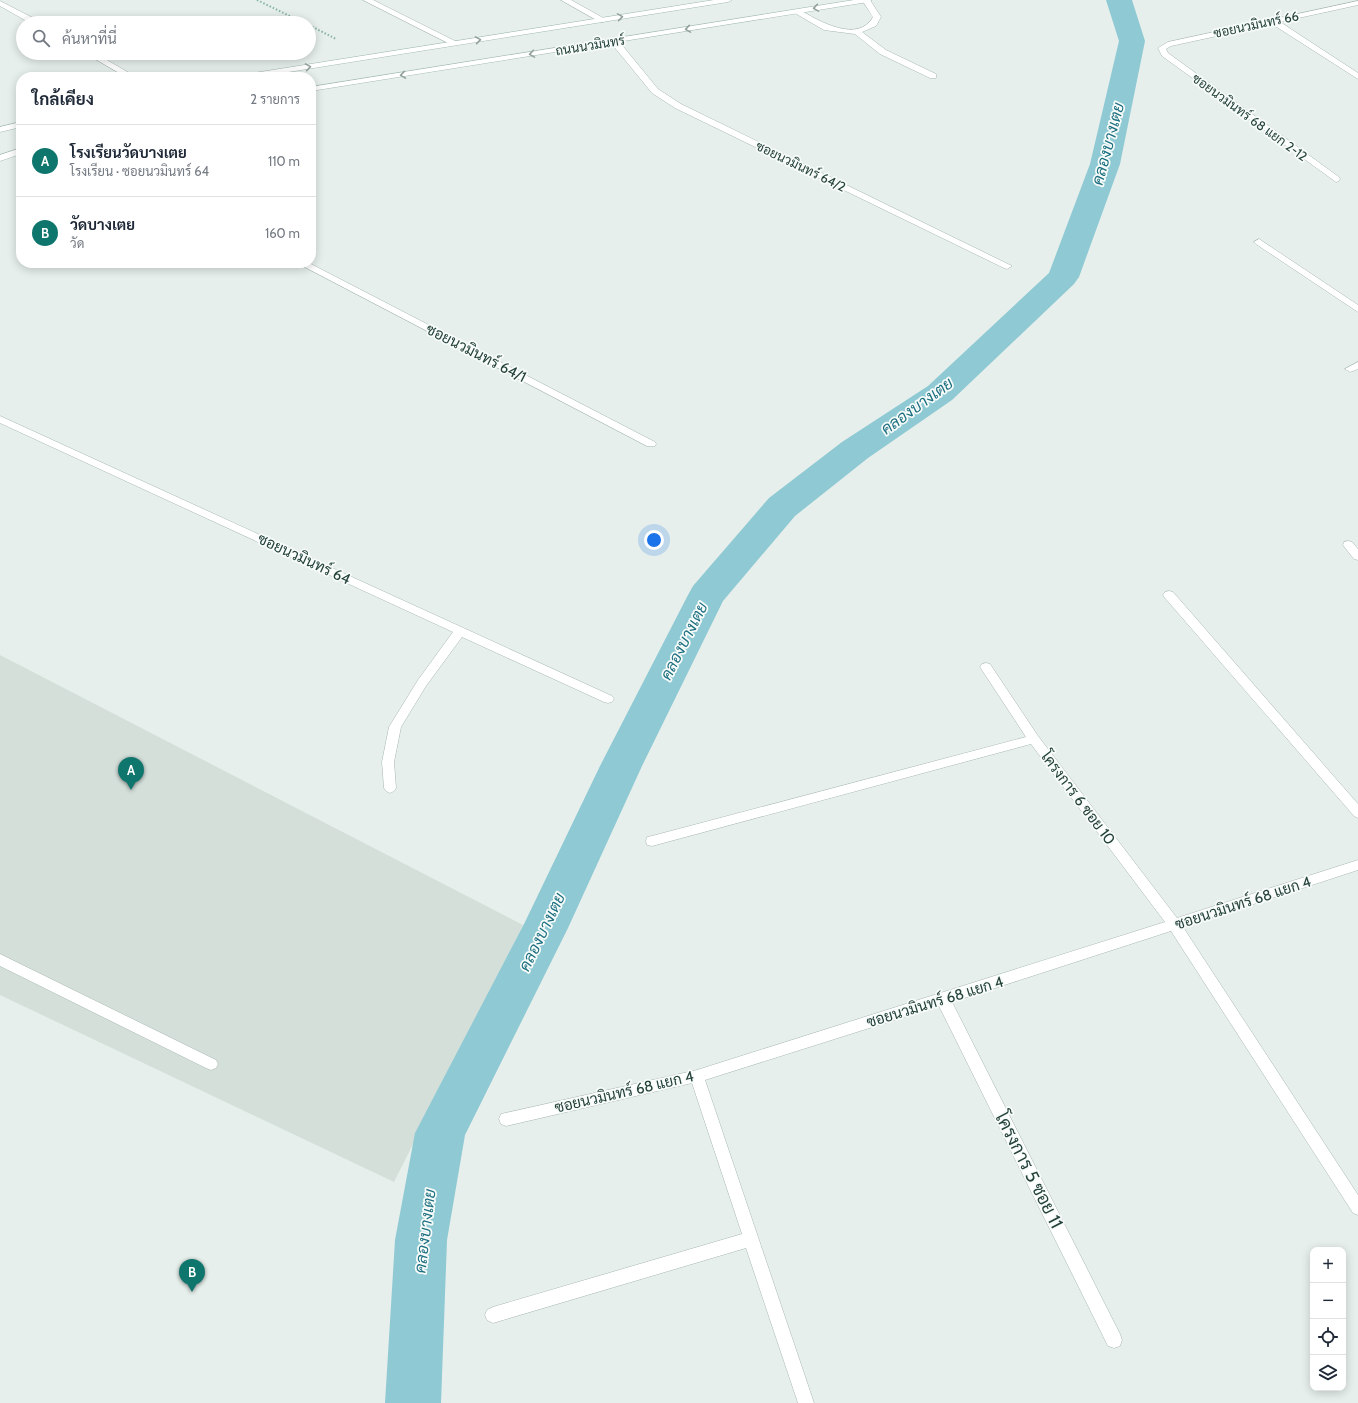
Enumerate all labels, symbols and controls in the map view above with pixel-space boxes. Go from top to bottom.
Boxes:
one-way arrow [813,4,819,12]
street label: ซอยนวมินทร์ 66 [1212,6,1300,41]
one-way arrow [617,13,623,22]
search box [16,16,316,60]
one-way arrow [685,24,691,33]
icon: search [30,27,52,49]
text: ค้นหาที่นี่ [62,30,117,48]
street label: ถนนนวมินทร์ [554,31,626,58]
one-way arrow [475,36,481,45]
one-way arrow [529,49,535,58]
one-way arrow [305,63,311,71]
street label: ซอยนวมินทร์ 68 แยก 2-12 [1189,69,1312,164]
one-way arrow [400,70,406,78]
text: ใกล้เคียง [32,89,94,109]
text: 2 รายการ [250,91,300,107]
water label: คลองบางเตย [1088,101,1128,187]
street label: ซอยนวมินทร์ 64/2 [753,136,849,195]
text: โรงเรียนวัดบางเตย [70,144,187,162]
text: A [41,153,49,169]
text: 110 m [268,153,300,169]
text: โรงเรียน · ซอยนวมินทร์ 64 [70,163,209,179]
text: วัดบางเตย [70,216,135,234]
text: B [41,225,49,241]
text: 160 m [265,225,300,241]
text: วัด [70,235,84,251]
street label: ซอยนวมินทร์ 64/1 [423,319,530,386]
water label: คลองบางเตย [877,373,957,439]
street label: ซอยนวมินทร์ 64 [255,529,354,588]
your location [644,530,664,550]
water label: คลองบางเตย [656,599,712,683]
street label: โครงการ 6 ซอย 10 [1036,746,1120,848]
pin: A [118,757,144,790]
street label: ซอยนวมินทร์ 68 แยก 4 [1172,871,1314,934]
water label: คลองบางเตย [515,890,569,974]
street label: ซอยนวมินทร์ 68 แยก 4 [864,972,1006,1031]
street label: ซอยนวมินทร์ 68 แยก 4 [553,1066,696,1117]
street label: โครงการ 5 ซอย 11 [990,1106,1070,1232]
water label: คลองบางเตย [410,1188,440,1274]
map controls [1310,1247,1346,1391]
button: + [1310,1247,1346,1283]
pin: B [179,1259,205,1292]
button: − [1310,1283,1346,1319]
button: locate [1310,1319,1346,1355]
button: layers [1310,1355,1346,1391]

